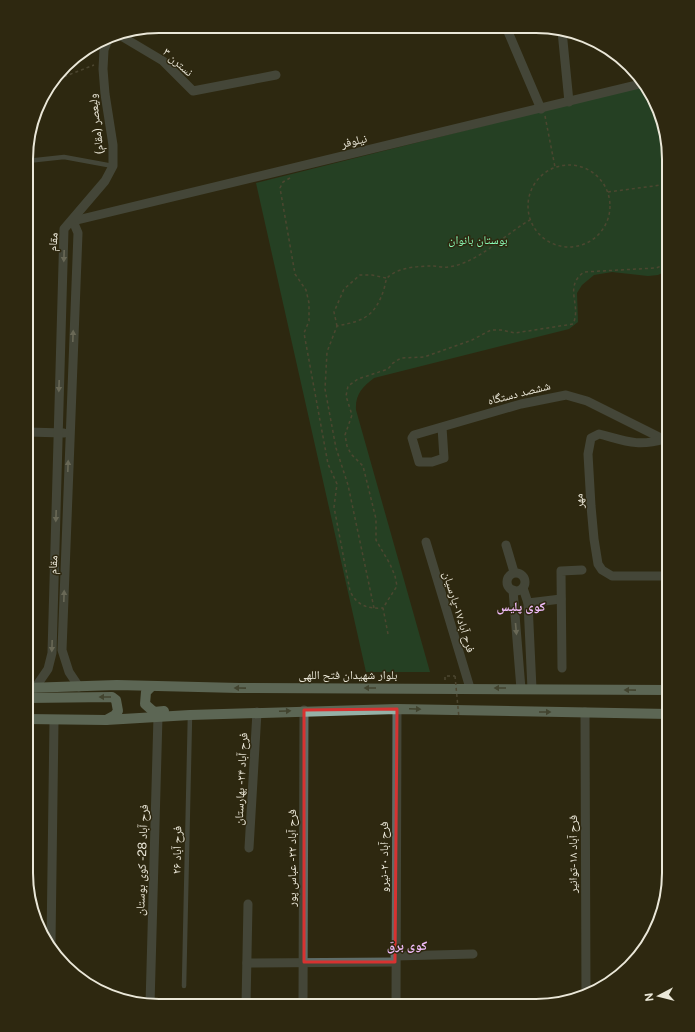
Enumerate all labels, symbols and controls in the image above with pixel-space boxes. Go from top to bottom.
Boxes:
street label: نسترن ۳ [160,45,196,79]
street label: ولیعصر (مقام) [85,93,108,155]
street label: نیلوفر [339,131,368,151]
street label: مقام [45,232,62,252]
park label: بوستان بانوان [448,233,508,247]
one-way arrow [60,250,67,262]
one-way arrow [70,330,77,342]
street label: ششصد دستگاه [486,378,552,408]
one-way arrow [56,380,63,392]
one-way arrow [65,460,72,472]
street label: مهر [571,493,587,510]
one-way arrow [52,510,59,522]
street label: مقام [46,555,61,575]
street label: فرح آباد۱۷-پارسیان [440,570,478,654]
one-way arrow [61,589,67,602]
district label: کوی پلیس [496,599,546,615]
one-way arrow [513,623,519,635]
one-way arrow [49,640,55,653]
street label: بلوار شهیدان فتح اللهی [299,668,397,682]
one-way arrow [233,685,246,691]
one-way arrow [363,685,376,691]
one-way arrow [494,685,506,692]
one-way arrow [623,687,636,693]
one-way arrow [98,694,111,700]
one-way arrow [409,706,421,713]
one-way arrow [279,708,292,714]
one-way arrow [539,709,552,715]
street label: فرح آباد ۲۴ - بهارستان [232,732,251,826]
street label: فرح آباد 28 - کوی بوستان [133,804,151,916]
street label: فرح آباد ۲۲ - عباس پور [285,809,299,908]
street label: فرح آباد ۱۸-توانیر [566,815,580,894]
street label: فرح آباد ۲۰-نیرو [377,822,391,892]
street label: فرح آباد ۲۶ [170,826,185,874]
district label: کوی برق [387,938,427,954]
north arrow [639,976,679,1016]
text: N [643,992,656,1002]

